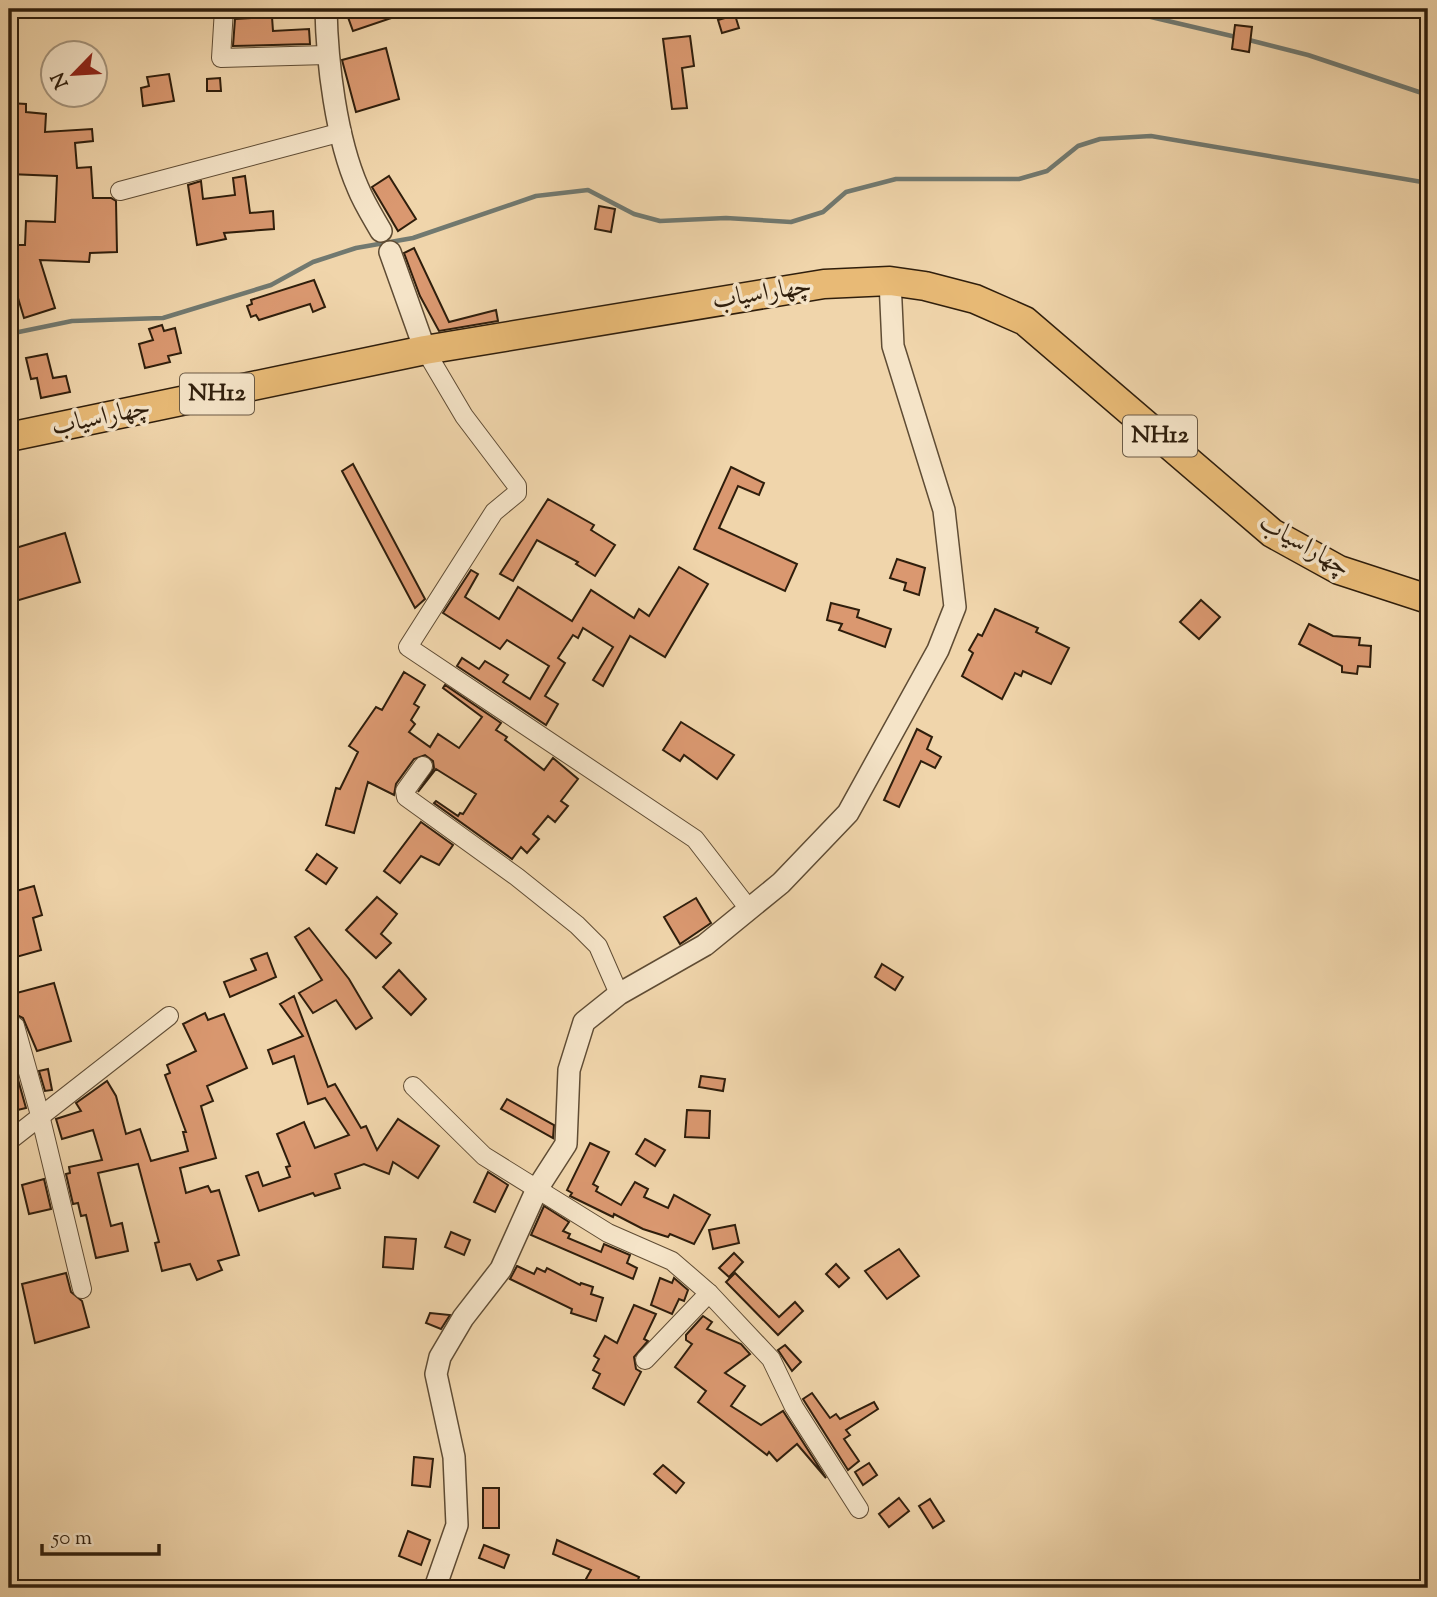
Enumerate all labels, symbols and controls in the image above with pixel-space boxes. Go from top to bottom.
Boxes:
north arrow [38,38,108,108]
text: N [45,68,76,93]
street label: چهاراسیاب [710,268,814,320]
road number: NH12 [180,374,254,414]
street label: چهاراسیاب [48,389,154,447]
road number: NH12 [1123,416,1197,456]
street label: چهاراسیاب [1251,505,1357,587]
scale bar [42,1513,159,1557]
text: 50 m [51,1524,92,1554]

